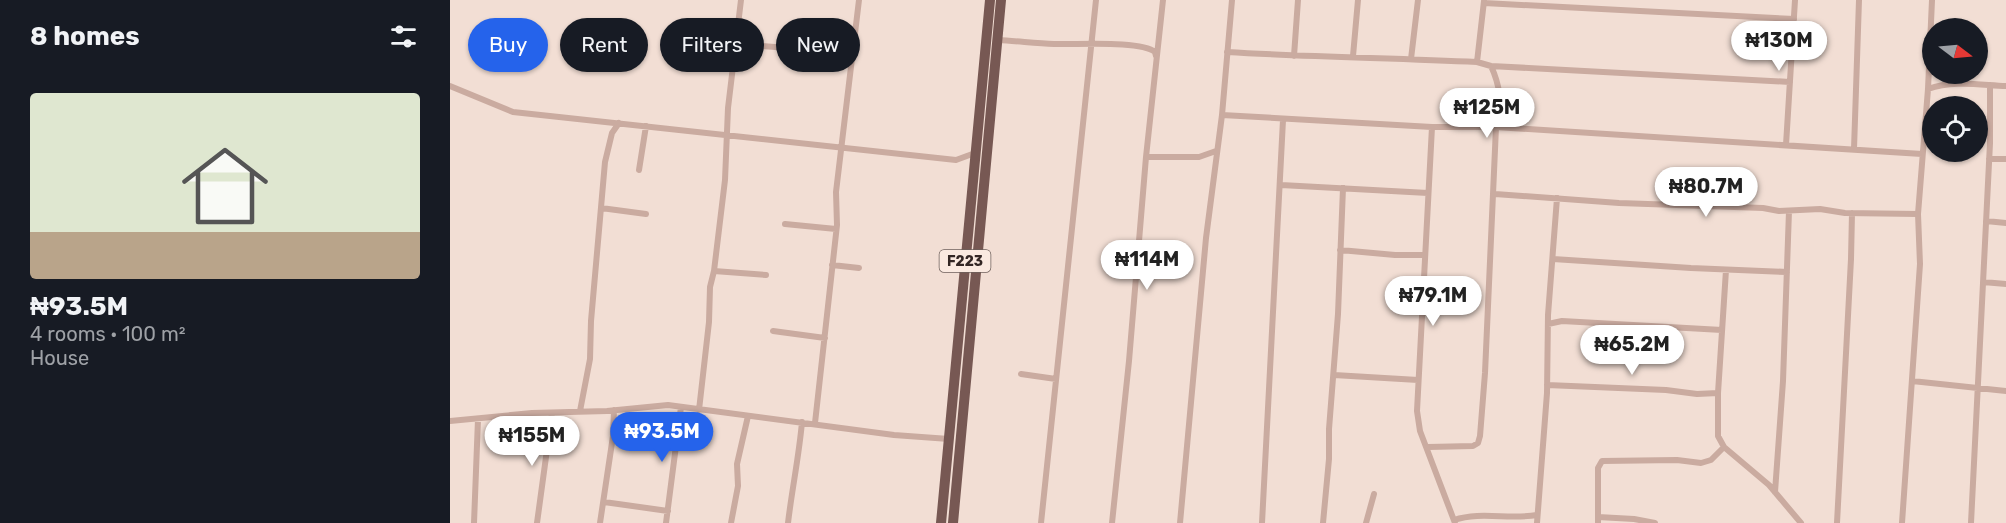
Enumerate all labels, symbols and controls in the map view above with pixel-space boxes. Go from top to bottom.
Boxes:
chip: Buy [468,18,548,72]
chip: Rent [560,18,648,72]
chip: Filters [660,18,764,72]
chip: New [776,18,860,72]
north arrow [1922,18,1988,84]
map controls [1922,18,1988,162]
icon: filters [387,20,420,53]
text: 8 homes [30,21,140,52]
pin: ₦130M [1737,21,1821,72]
text: ₦130M [1745,28,1813,52]
pin: ₦125M [1445,88,1529,139]
text: ₦125M [1454,95,1520,119]
button: locate [1922,96,1988,162]
icon: home [171,132,279,240]
pin: ₦80.7M [1657,167,1755,218]
text: ₦80.7M [1669,174,1743,198]
pin: ₦114M [1105,240,1189,291]
text: ₦114M [1115,247,1179,271]
road number: F223 [940,250,990,272]
pin: ₦79.1M [1384,276,1482,327]
text: ₦79.1M [1399,283,1467,307]
text: ₦93.5M [30,291,128,322]
text: 4 rooms · 100 m² [30,322,186,346]
pin: ₦65.2M [1583,325,1681,376]
text: ₦65.2M [1594,332,1670,356]
text: House [30,346,89,370]
pin: ₦93.5M [613,412,711,463]
pin: ₦155M [490,416,574,467]
text: ₦93.5M [624,419,700,443]
text: ₦155M [499,423,565,447]

